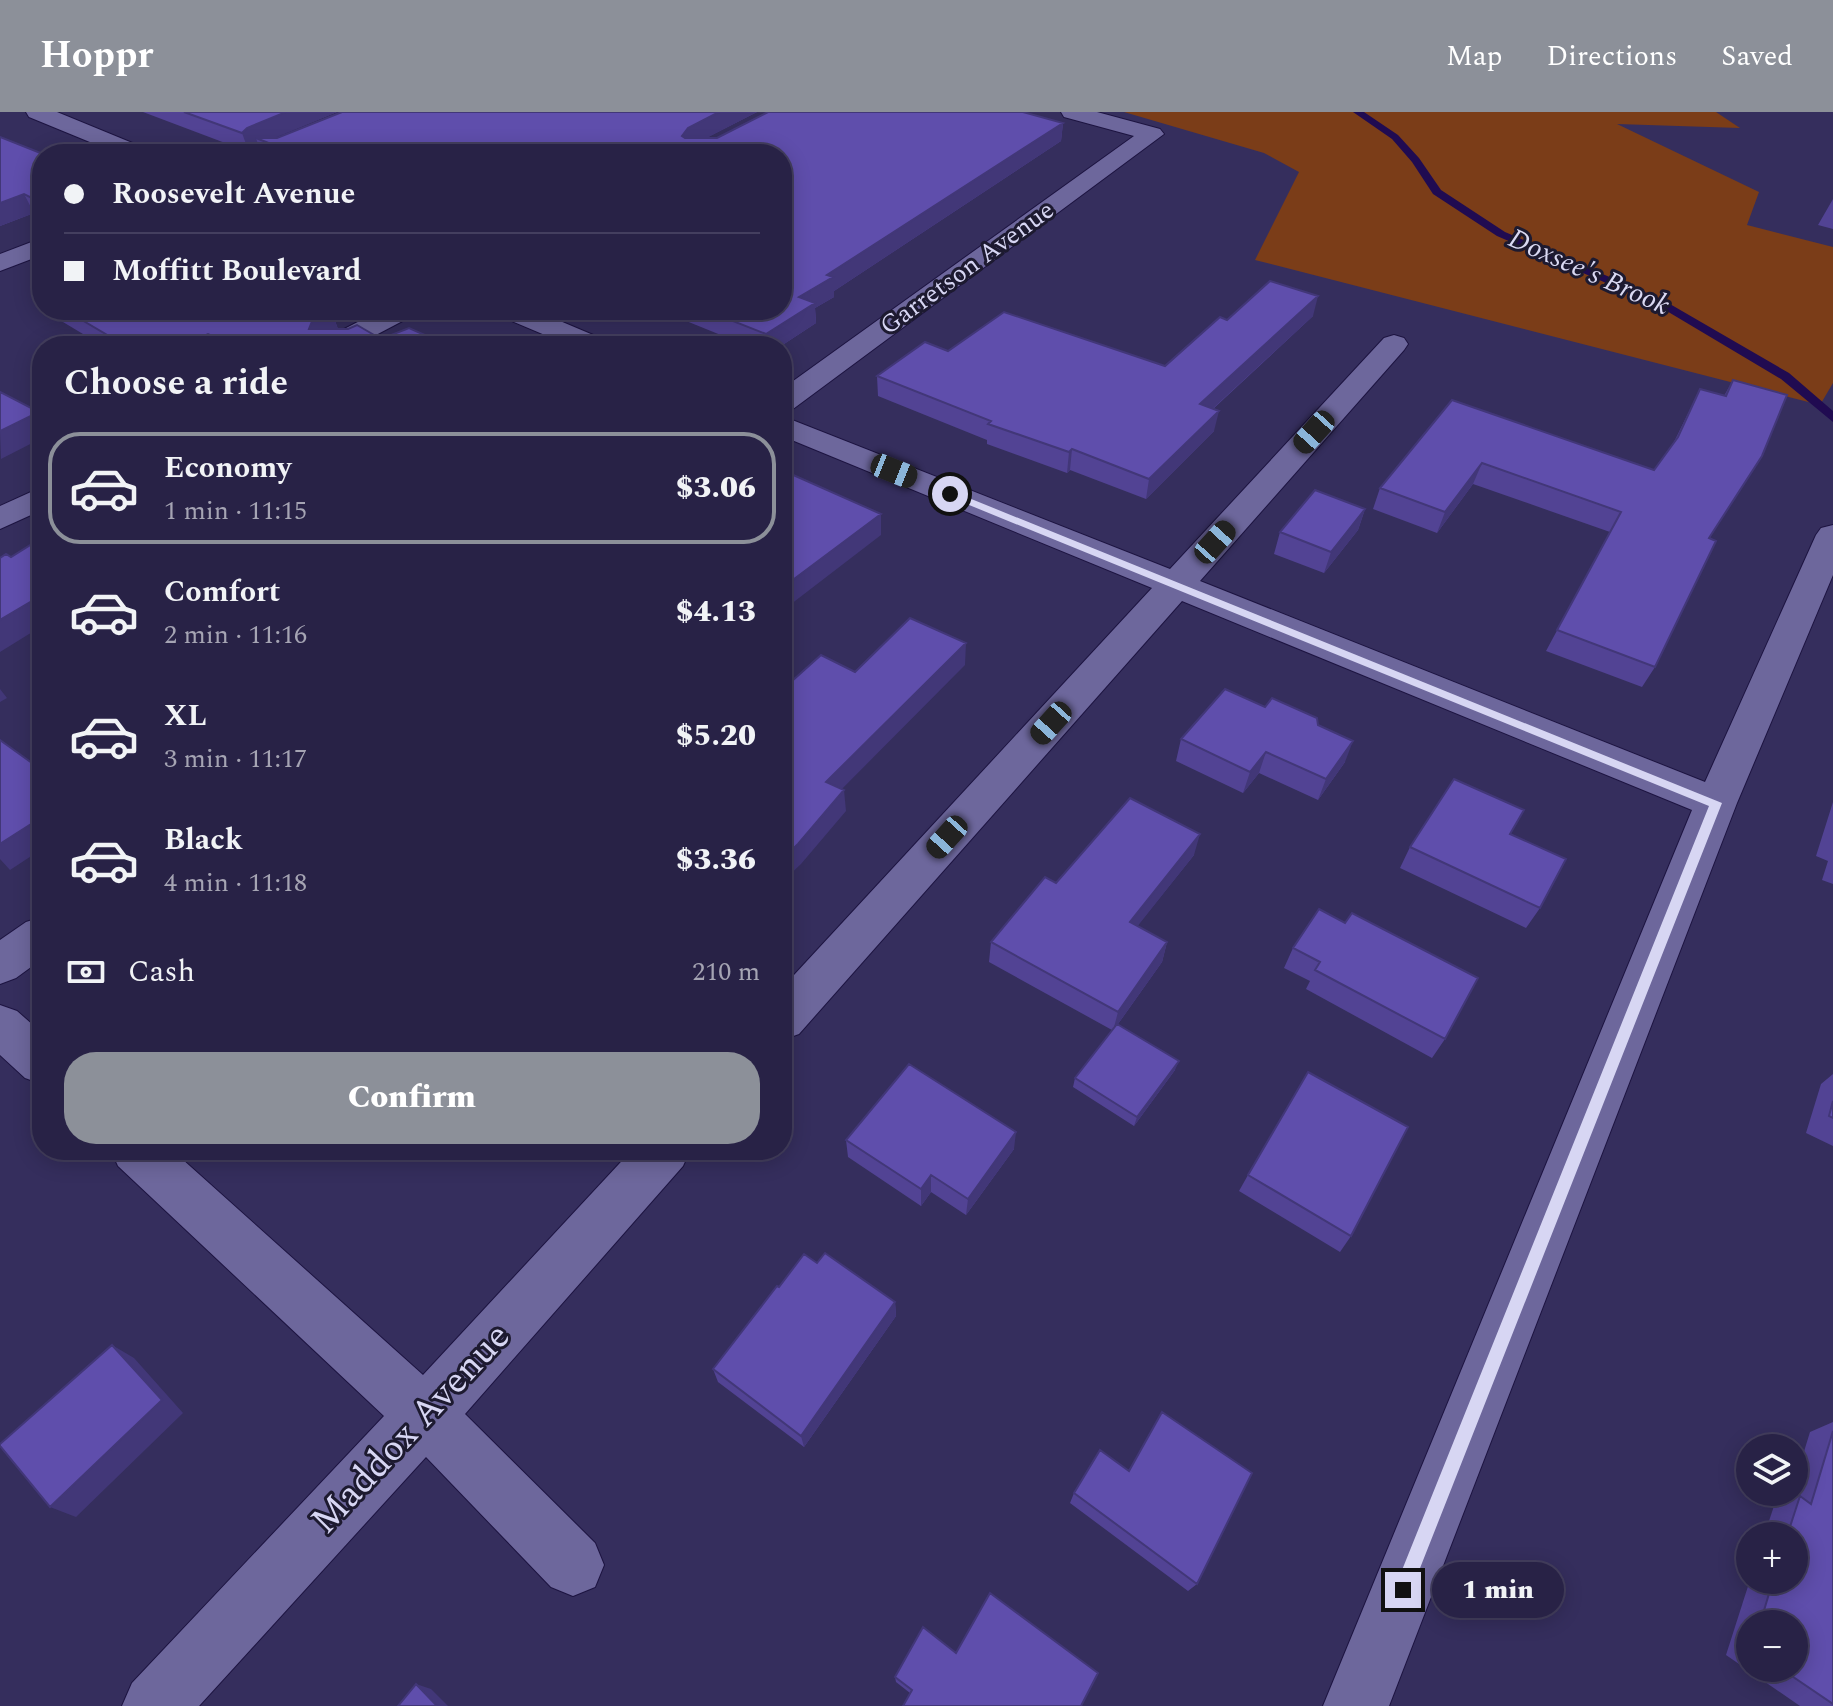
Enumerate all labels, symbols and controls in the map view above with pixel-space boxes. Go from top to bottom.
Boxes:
text: Hoppr [40,27,153,85]
text: Map [1446,35,1503,78]
text: Directions [1547,35,1677,78]
text: Saved [1721,35,1793,78]
text: Roosevelt Avenue [112,171,355,217]
street label: Garretson Avenue [871,191,1063,345]
water label: Doxsee's Brook [1501,217,1677,327]
text: Moffitt Boulevard [112,248,362,294]
text: Choose a ride [64,356,288,411]
car [1289,406,1339,458]
text: Economy [164,445,291,491]
car [867,451,921,491]
icon: car [68,452,140,524]
text: $3.06 [676,465,756,511]
route start [932,476,968,512]
text: 1 min · 11:15 [164,491,307,531]
car [1190,516,1240,568]
text: Comfort [164,569,280,615]
icon: car [68,576,140,648]
text: $4.13 [676,589,756,635]
text: 2 min · 11:16 [164,615,307,655]
text: XL [164,693,207,739]
car [1026,697,1076,749]
icon: car [68,700,140,772]
text: $5.20 [676,713,756,759]
text: 3 min · 11:17 [164,739,307,779]
car [922,811,972,863]
text: Black [164,817,243,863]
icon: car [68,824,140,896]
text: $3.36 [676,837,756,883]
text: 4 min · 11:18 [164,863,307,903]
text: Cash [128,949,195,995]
icon: cash [64,950,108,994]
text: 210 m [692,952,760,992]
button: Confirm [64,1052,760,1144]
street label: Maddox Avenue [297,1310,525,1548]
map controls [1736,1434,1808,1682]
button: layers [1736,1434,1808,1506]
button: + [1736,1522,1808,1594]
callout: 1 min [1431,1562,1563,1618]
text: 1 min [1462,1570,1534,1610]
route end [1385,1572,1421,1608]
button: − [1736,1610,1808,1682]

